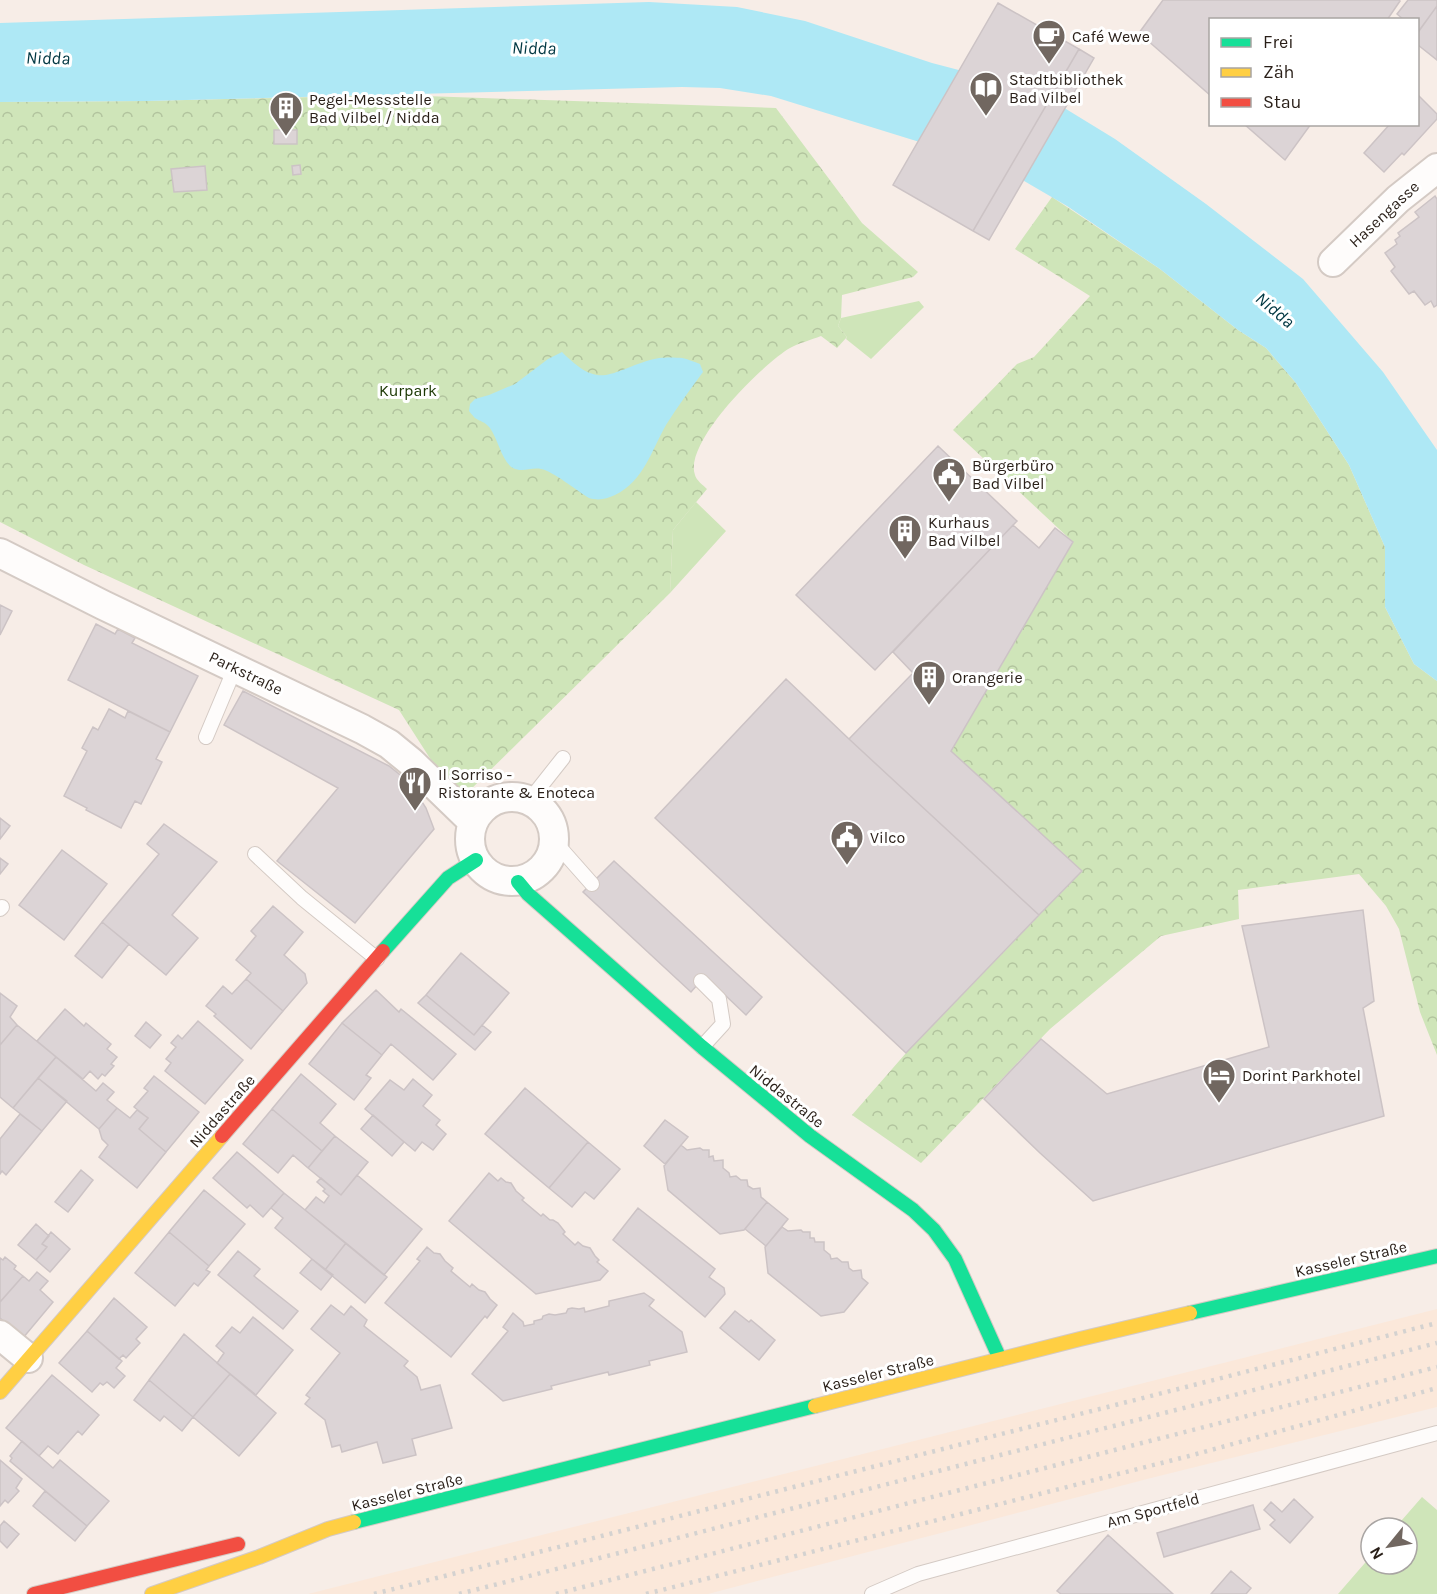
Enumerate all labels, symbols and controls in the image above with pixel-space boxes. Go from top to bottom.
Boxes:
cafe icon: Café Wewe [1031,18,1067,65]
legend [1209,18,1419,126]
place label: Café Wewe [1072,27,1150,46]
text: Frei [1263,31,1294,53]
water label: Nidda [512,37,556,59]
water label: Nidda [26,47,70,69]
text: Zäh [1263,61,1294,83]
library icon: Stadtbibliothek Bad Vilbel [968,70,1004,117]
place label: Stadtbibliothek Bad Vilbel [1009,70,1124,107]
building icon: Pegel-Messstelle Bad Vilbel / Nidda [268,90,304,137]
place label: Pegel-Messstelle Bad Vilbel / Nidda [309,90,439,127]
text: Stau [1263,91,1301,113]
street label: Hasengasse [1345,177,1423,251]
water label: Nidda [1251,287,1299,333]
park label: Kurpark [379,381,437,400]
public building icon: Bürgerbüro Bad Vilbel [931,456,967,503]
place label: Bürgerbüro Bad Vilbel [972,456,1054,493]
building icon: Kurhaus Bad Vilbel [887,513,923,560]
place label: Kurhaus Bad Vilbel [928,513,1000,550]
street label: Parkstraße [206,647,286,699]
building icon: Orangerie [911,659,947,706]
place label: Orangerie [952,668,1023,687]
restaurant icon: Il Sorriso - Ristorante & Enoteca [397,765,433,812]
place label: Il Sorriso - Ristorante & Enoteca [438,765,595,802]
public building icon: Vilco [829,819,865,866]
place label: Vilco [870,828,905,847]
hotel icon: Dorint Parkhotel [1201,1057,1237,1104]
street label: Niddastraße [746,1060,828,1132]
place label: Dorint Parkhotel [1242,1066,1361,1085]
street label: Niddastraße [185,1071,259,1151]
street label: Kasseler Straße [1293,1237,1409,1281]
street label: Kasseler Straße [820,1350,936,1396]
street label: Kasseler Straße [349,1469,465,1515]
street label: Am Sportfeld [1105,1489,1201,1531]
north arrow [1359,1516,1419,1576]
text: N [1365,1544,1388,1563]

